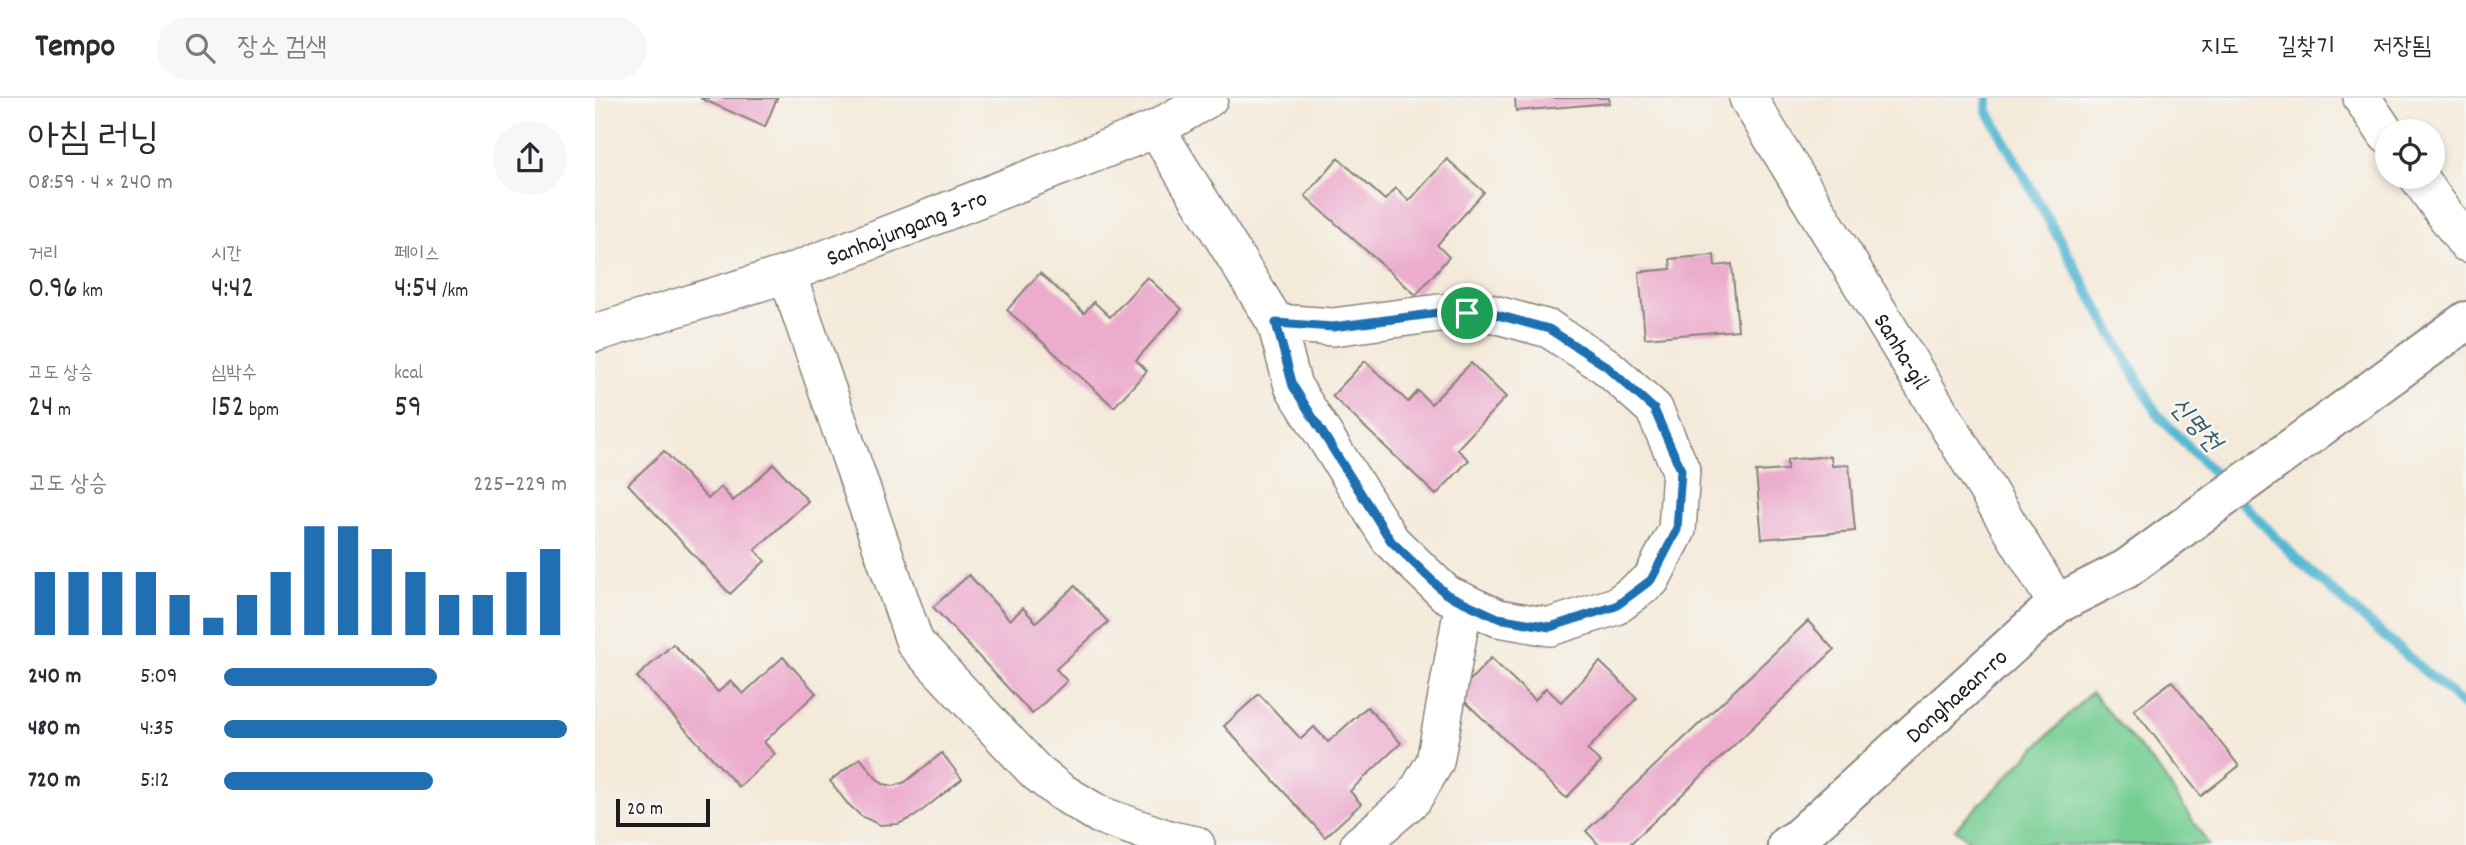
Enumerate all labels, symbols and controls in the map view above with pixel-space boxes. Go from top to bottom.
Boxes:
search box [157,17,647,80]
text: Tempo [35,25,115,72]
icon: search [181,29,219,67]
text: 장소 검색 [237,30,327,67]
text: 지도 [2201,31,2239,65]
text: 길찾기 [2277,31,2335,65]
text: 저장됨 [2373,31,2431,65]
text: 아침 러닝 [28,113,159,168]
map controls [2375,119,2445,189]
button: locate [2375,119,2445,189]
button: share [493,121,567,195]
text: 08:59 · 4 × 240 m [28,167,173,200]
street label: Sanhajungang 3-ro [822,183,993,277]
text: 거리 [28,242,59,269]
text: 시간 [211,242,242,269]
text: 페이스 [394,242,440,269]
text: 0.96 [28,269,78,312]
text: 4:42 [211,269,254,312]
text: 4:54 [394,269,438,312]
text: km [78,279,103,306]
text: /km [438,279,468,306]
pin [1437,283,1497,343]
icon: arrive [1448,294,1486,332]
street label: Sanha-gil [1863,307,1936,397]
text: 고도 상승 [28,361,94,388]
text: 심박수 [211,361,257,388]
text: kcal [394,361,423,388]
text: 24 [28,388,54,431]
text: 152 [211,388,245,431]
text: 59 [394,388,422,431]
water label: 신명천 [2160,390,2231,463]
text: m [54,398,71,425]
text: bpm [245,398,279,425]
text: 고도 상승 [28,469,107,502]
text: 225–229 m [473,469,567,502]
street label: Donghaean-ro [1899,642,2017,753]
text: 240 m [28,661,81,694]
text: 5:09 [140,661,178,694]
text: 480 m [28,713,80,746]
text: 4:35 [140,713,174,746]
text: 720 m [28,765,80,798]
text: 5:12 [140,765,170,798]
scale bar [616,796,711,828]
text: 20 m [627,797,663,824]

